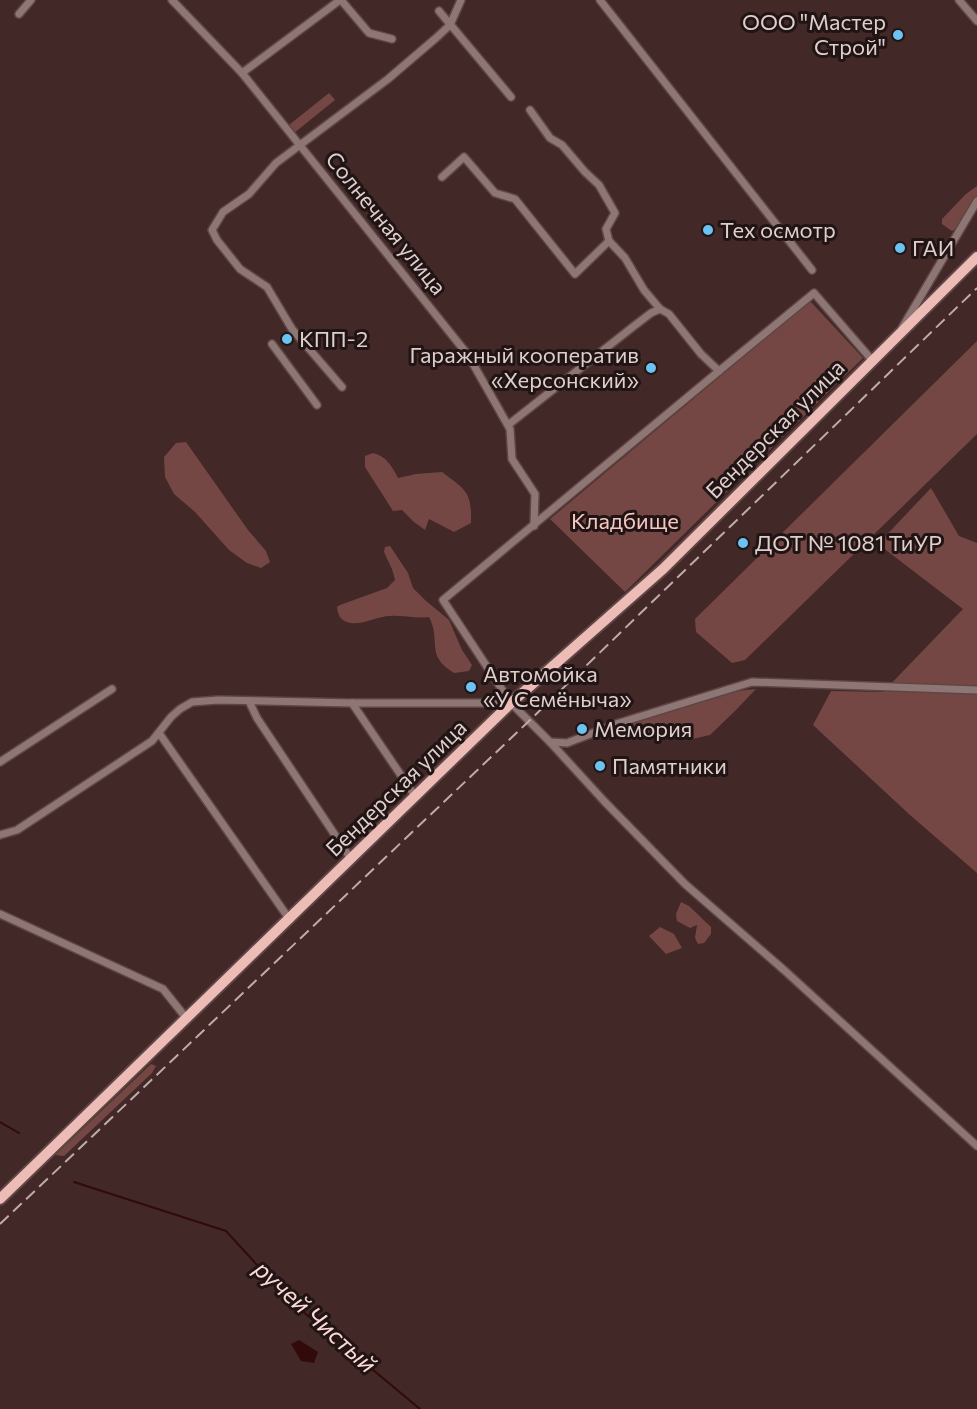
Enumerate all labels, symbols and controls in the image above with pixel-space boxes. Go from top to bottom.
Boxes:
place label: ООО "Мастер Строй" [742,8,886,60]
marker: ООО "Мастер Строй" [891,28,905,42]
street label: Солнечная улица [320,146,452,300]
place label: Тех осмотр [720,216,836,243]
marker: Тех осмотр [701,223,715,237]
place label: ГАИ [912,234,954,261]
marker: ГАИ [893,241,907,255]
place label: КПП-2 [299,325,368,352]
marker: КПП-2 [280,332,294,346]
place label: Гаражный кооператив «Херсонский» [409,341,639,393]
street label: Бендерская улица [700,354,850,504]
marker: Гаражный кооператив «Херсонский» [644,361,658,375]
park label: Кладбище [571,507,679,534]
place label: ДОТ № 1081 ТиУР [755,529,942,556]
marker: ДОТ № 1081 ТиУР [736,536,750,550]
place label: Автомойка «У Семёныча» [483,660,632,712]
marker: Автомойка «У Семёныча» [464,680,478,694]
street label: Бендерская улица [320,714,472,862]
place label: Мемория [594,715,692,742]
marker: Мемория [575,722,589,736]
place label: Памятники [612,752,727,779]
marker: Памятники [593,759,607,773]
water label: ручей Чистый [248,1253,383,1378]

